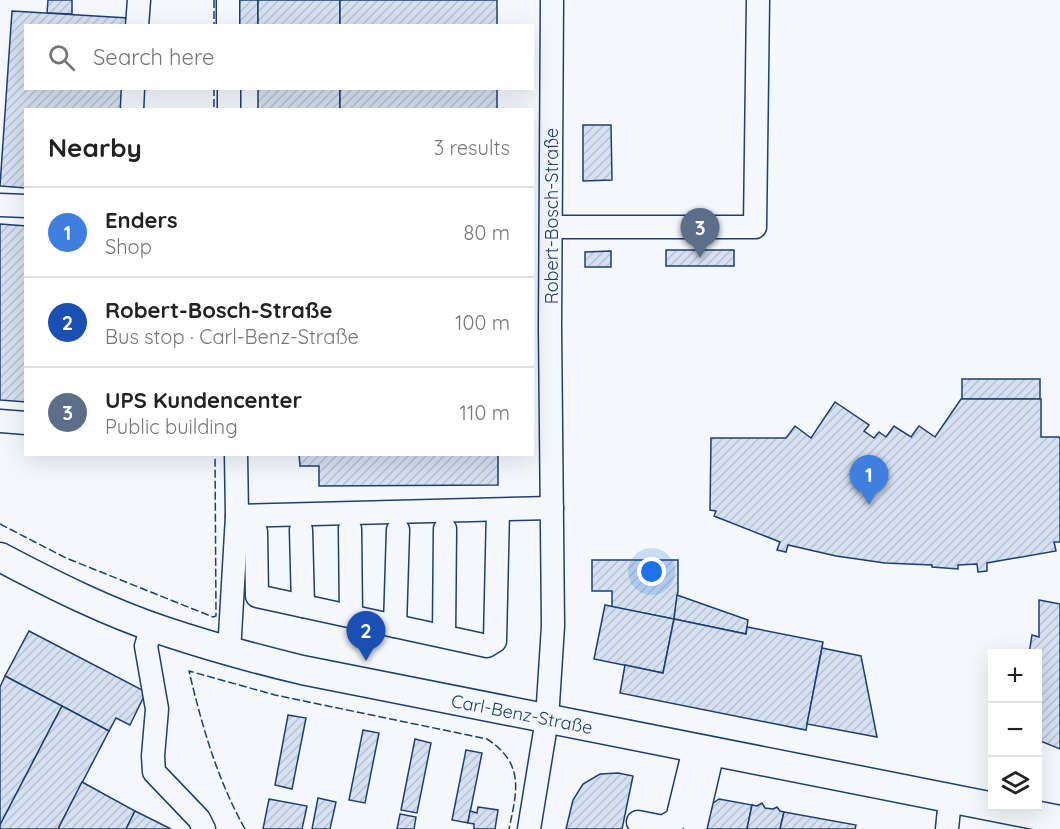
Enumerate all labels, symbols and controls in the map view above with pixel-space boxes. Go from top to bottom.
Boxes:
search box [24,24,534,90]
icon: search [45,41,78,74]
text: Search here [93,43,214,71]
street label: Robert-Bosch-Straße [540,128,563,304]
text: Nearby [48,131,142,164]
text: 3 results [434,135,510,160]
text: Enders [105,206,178,234]
pin: 3 [680,208,720,258]
text: 1 [64,220,71,245]
text: 80 m [464,220,510,245]
text: Shop [105,234,152,259]
text: Robert-Bosch-Straße [105,296,332,324]
text: 2 [62,310,73,335]
text: 100 m [455,310,510,335]
text: Bus stop · Carl-Benz-Straße [105,324,359,349]
text: UPS Kundencenter [105,386,302,414]
text: 3 [62,400,73,425]
text: 110 m [460,400,510,425]
text: Public building [105,414,238,439]
pin: 1 [850,456,888,505]
your location [637,557,666,586]
pin: 2 [346,612,386,661]
map controls [988,649,1042,811]
button: + [988,649,1042,703]
street label: Carl-Benz-Straße [449,689,595,739]
button: − [988,703,1042,757]
button: layers [988,757,1042,811]

